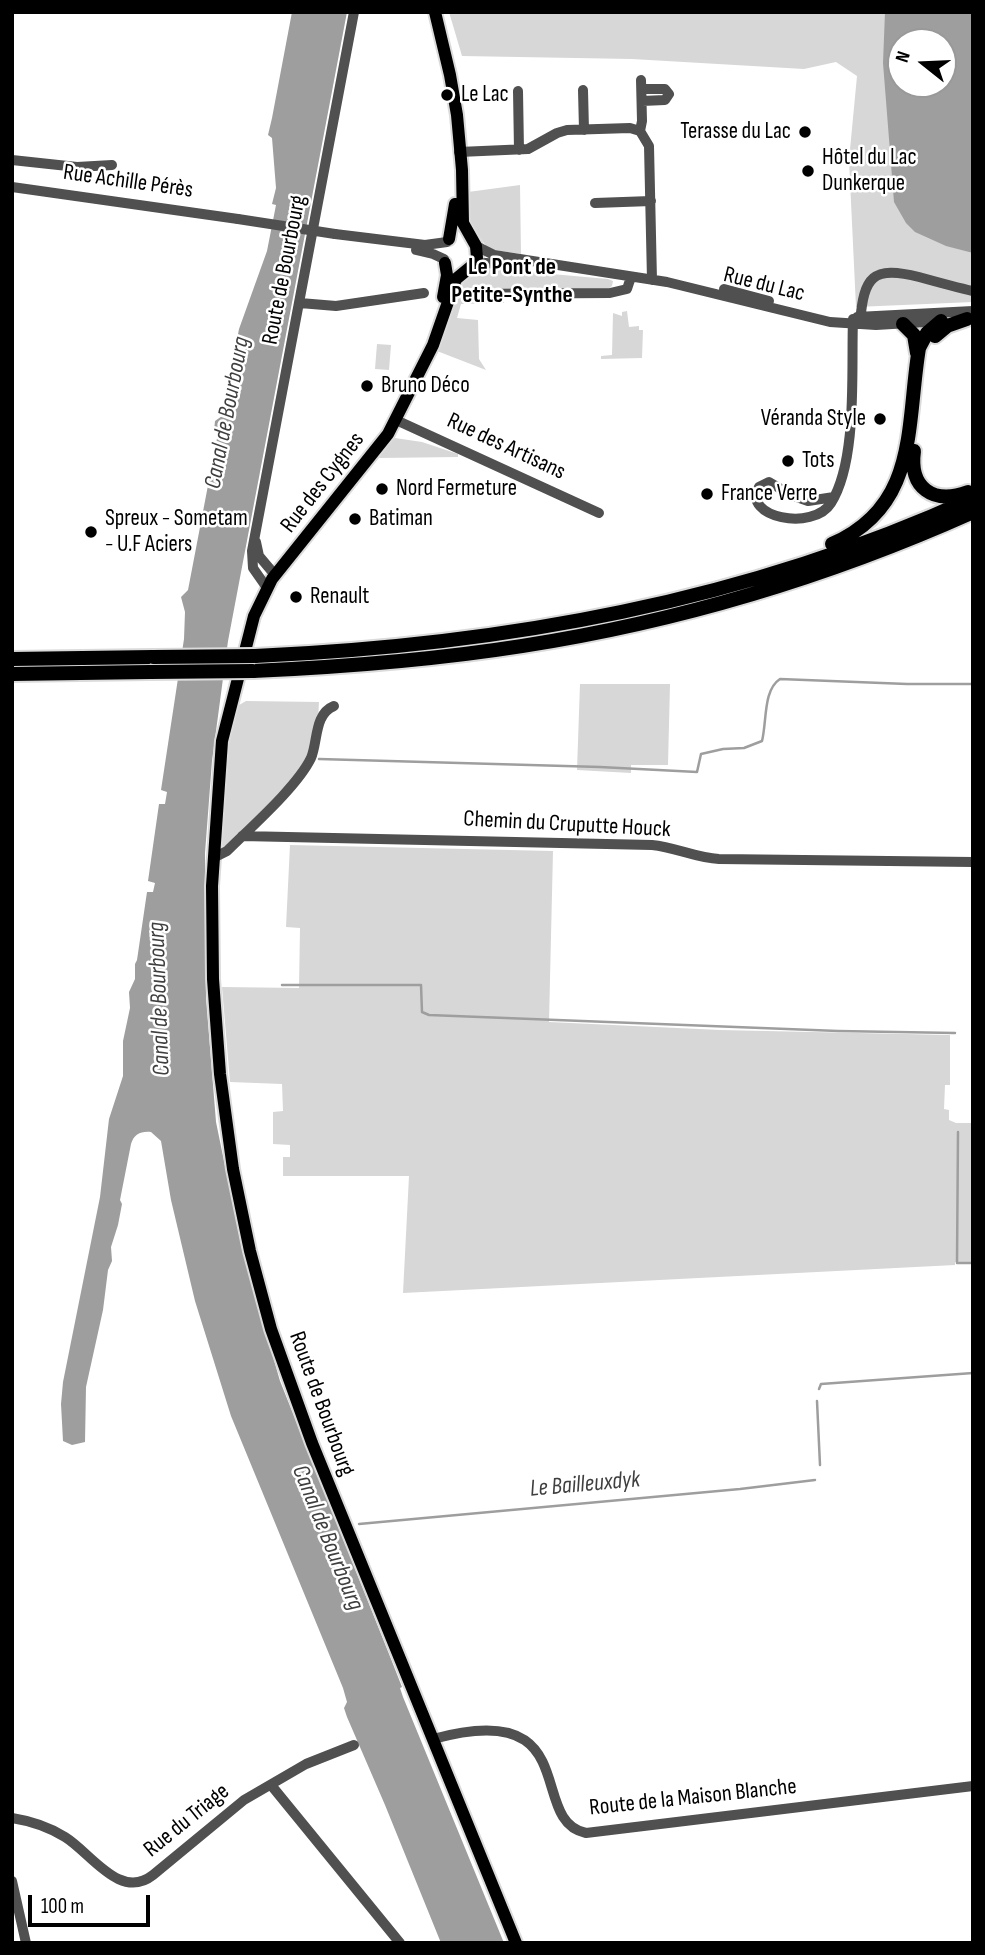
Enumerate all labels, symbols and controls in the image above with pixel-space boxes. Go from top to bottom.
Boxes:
north arrow [887,28,957,98]
text: N [891,49,916,65]
place label: Le Lac [461,81,509,109]
marker: Le Lac [439,87,455,103]
place label: Terasse du Lac [680,118,791,146]
marker: Terasse du Lac [797,124,813,140]
place label: Hôtel du Lac Dunkerque [822,144,917,198]
street label: Rue Achille Pérès [61,159,195,205]
marker: Hôtel du Lac Dunkerque [800,163,816,179]
street label: Route de Bourbourg [257,193,313,347]
district label: Le Pont de Petite-Synthe [451,254,573,310]
street label: Rue du Lac [721,262,807,308]
water label: Canal de Bourbourg [199,335,257,491]
place label: Bruno Déco [381,372,470,400]
marker: Bruno Déco [359,378,375,394]
place label: Véranda Style [761,405,866,433]
street label: Rue des Artisans [442,408,570,486]
marker: Véranda Style [872,411,888,427]
street label: Rue des Cygnes [275,427,371,539]
place label: Tots [802,447,834,475]
marker: Tots [780,453,796,469]
place label: Nord Fermeture [396,475,517,503]
place label: France Verre [721,480,818,508]
marker: Nord Fermeture [374,481,390,497]
marker: France Verre [699,486,715,502]
place label: Spreux - Sometam - U.F Aciers [105,505,248,559]
place label: Batiman [369,505,433,533]
marker: Batiman [347,511,363,527]
marker: Spreux - Sometam - U.F Aciers [83,524,99,540]
place label: Renault [310,583,369,611]
marker: Renault [288,589,304,605]
street label: Chemin du Cruputte Houck [463,806,671,844]
water label: Canal de Bourbourg [143,922,177,1076]
street label: Route de Bourbourg [282,1328,360,1480]
water label: Canal de Bourbourg [285,1461,369,1615]
water label: Le Bailleuxdyk [529,1466,641,1504]
street label: Route de la Maison Blanche [588,1773,798,1823]
street label: Rue du Triage [139,1778,235,1864]
scale bar [32,1882,154,1926]
text: 100 m [41,1894,84,1919]

